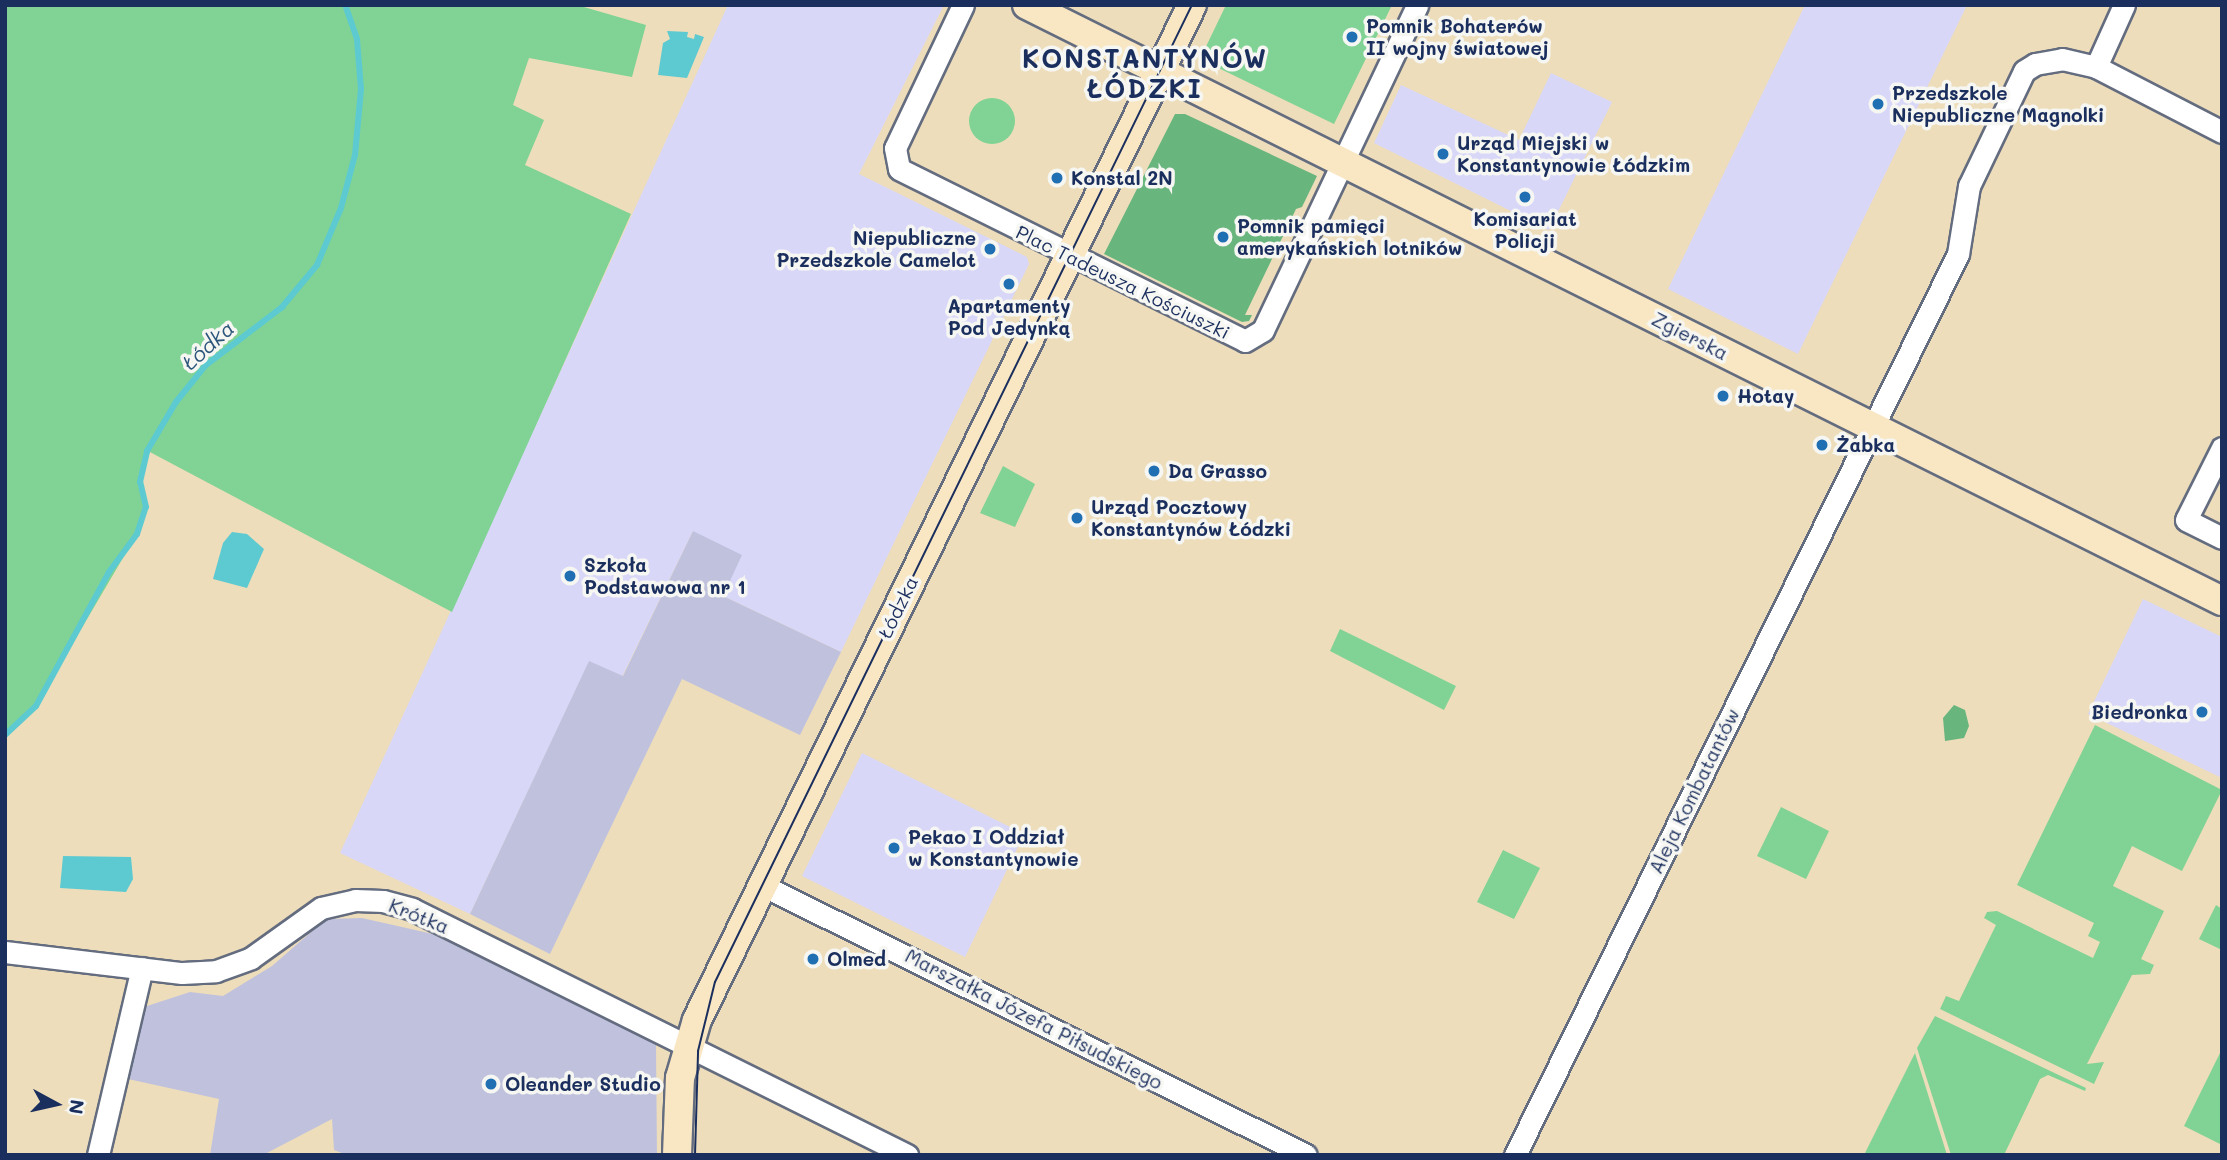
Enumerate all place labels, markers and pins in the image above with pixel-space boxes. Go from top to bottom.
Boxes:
place label: Pomnik Bohaterów II wojny światowej [1366,15,1549,59]
marker: Pomnik Bohaterów II wojny światowej [1344,29,1360,45]
place label: Przedszkole Niepubliczne Magnolki [1892,82,2104,126]
marker: Przedszkole Niepubliczne Magnolki [1870,96,1886,112]
place label: Urząd Miejski w Konstantynowie Łódzkim [1457,132,1690,176]
marker: Urząd Miejski w Konstantynowie Łódzkim [1435,146,1451,162]
place label: Konstal 2N [1071,167,1173,189]
marker: Konstal 2N [1049,170,1065,186]
marker: Komisariat Policji [1517,189,1533,205]
place label: Komisariat Policji [1473,208,1577,252]
place label: Pomnik pamięci amerykańskich lotników [1237,215,1462,259]
place label: Niepubliczne Przedszkole Camelot [776,227,976,271]
marker: Pomnik pamięci amerykańskich lotników [1215,229,1231,245]
marker: Niepubliczne Przedszkole Camelot [982,241,998,257]
marker: Apartamenty Pod Jedynką [1001,276,1017,292]
place label: Apartamenty Pod Jedynką [948,295,1070,339]
place label: Hotay [1737,385,1794,407]
marker: Hotay [1715,388,1731,404]
place label: Żabka [1836,434,1895,456]
marker: Żabka [1814,437,1830,453]
place label: Da Grasso [1168,460,1267,482]
marker: Da Grasso [1146,463,1162,479]
place label: Urząd Pocztowy Konstantynów Łódzki [1091,496,1291,540]
marker: Urząd Pocztowy Konstantynów Łódzki [1069,510,1085,526]
place label: Szkoła Podstawowa nr 1 [584,554,746,598]
marker: Szkoła Podstawowa nr 1 [562,568,578,584]
place label: Biedronka [2091,701,2188,723]
marker: Biedronka [2194,704,2210,720]
place label: Pekao I Oddział w Konstantynowie [908,826,1079,870]
marker: Pekao I Oddział w Konstantynowie [886,840,902,856]
place label: Olmed [827,948,886,970]
marker: Olmed [805,951,821,967]
place label: Oleander Studio [505,1073,661,1095]
marker: Oleander Studio [483,1076,499,1092]

